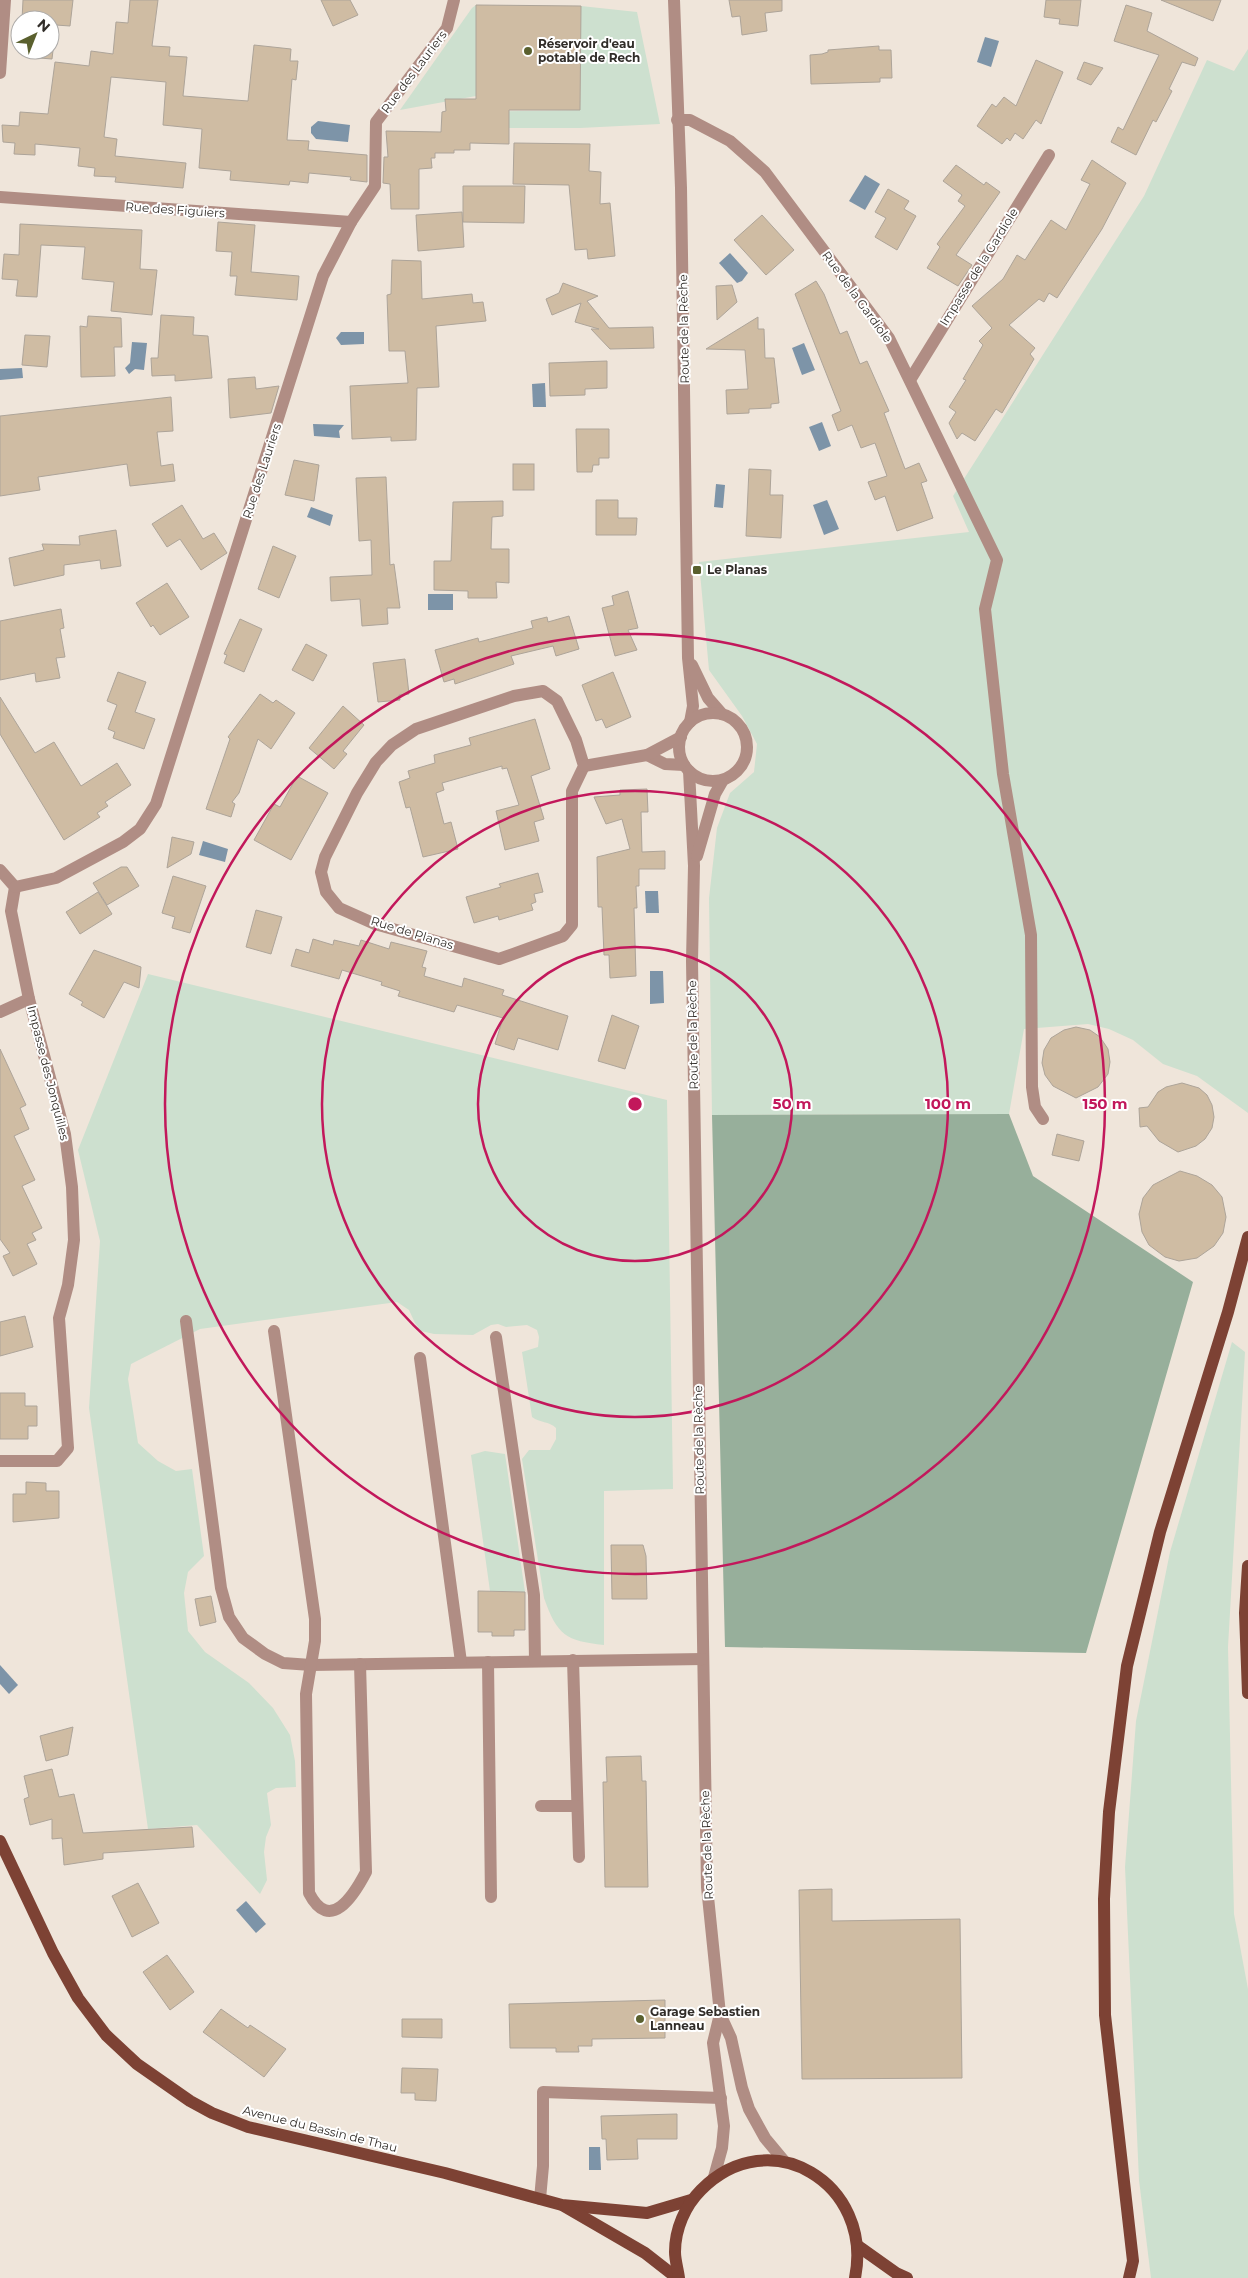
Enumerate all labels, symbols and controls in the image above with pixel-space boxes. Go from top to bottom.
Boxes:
north arrow [10,10,60,60]
text: N [34,15,54,36]
street label: Rue des Lauriers [378,27,450,116]
place label: Réservoir d'eau potable de Rech [538,36,640,65]
marker: Réservoir d'eau potable de Rech [522,45,534,57]
street label: Rue des Figuiers [125,199,225,220]
street label: Impasse de la Gardiole [936,205,1021,328]
street label: Rue de la Gardiole [819,248,896,345]
street label: Route de la Rèche [675,274,692,384]
street label: Rue des Lauriers [239,421,284,521]
place label: Le Planas [707,562,768,577]
marker: Le Planas [691,564,703,576]
street label: Rue de Planas [369,913,455,952]
street label: Route de la Rèche [684,980,701,1090]
street label: Impasse des Jonquilles [24,1004,73,1142]
text: 50 m [772,1094,812,1113]
text: 100 m [925,1094,971,1113]
text: 150 m [1083,1094,1127,1113]
centre of rings [626,1095,644,1113]
street label: Route de la Rèche [690,1385,707,1495]
street label: Route de la Rèche [697,1790,716,1900]
place label: Garage Sebastien Lanneau [650,2004,760,2033]
marker: Garage Sebastien Lanneau [634,2013,646,2025]
street label: Avenue du Bassin de Thau [241,2102,399,2155]

